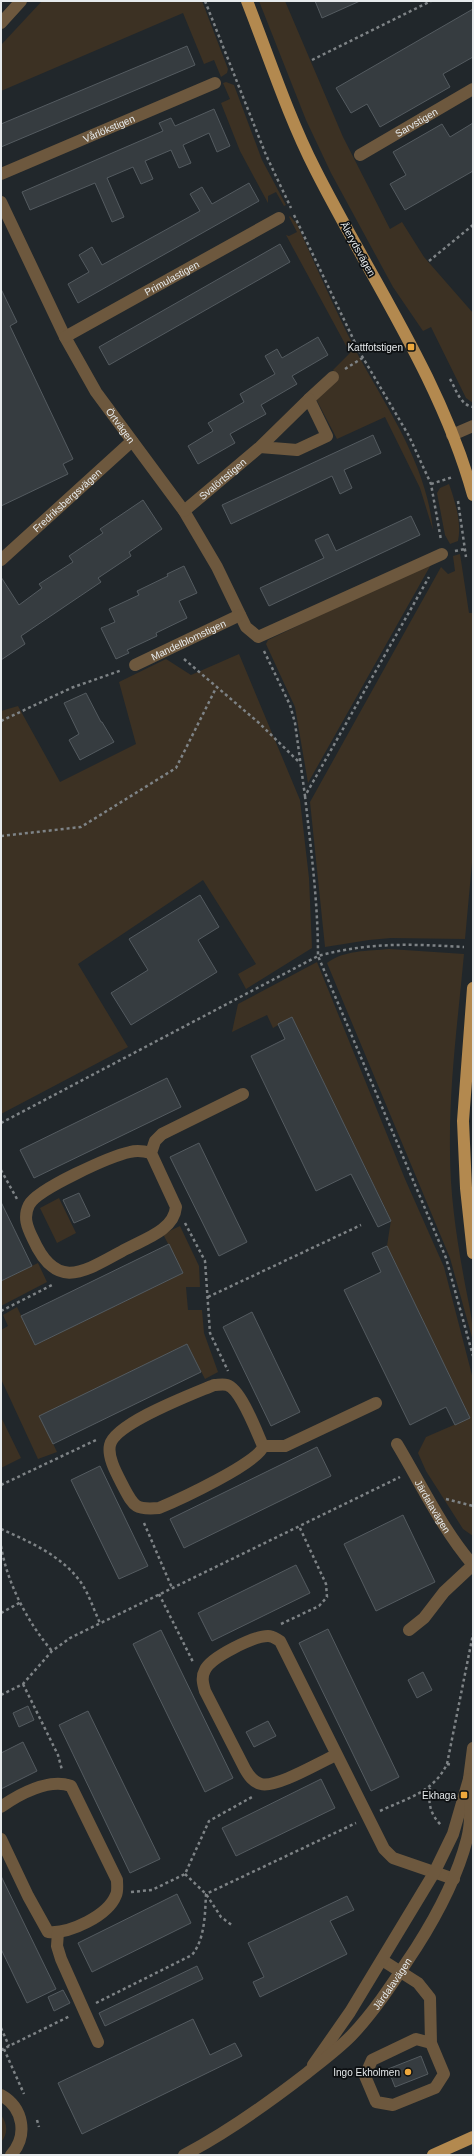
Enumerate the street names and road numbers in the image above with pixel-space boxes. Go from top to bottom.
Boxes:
street label: Sarvstigen [393,106,439,139]
street label: Vårlökstigen [81,112,136,144]
street label: Ålerydsvägen [339,219,378,278]
street label: Primulastigen [142,258,201,297]
street label: Örtvägen [104,406,137,445]
street label: Svalörtstigen [197,456,248,502]
street label: Fredriksbergsvägen [30,466,103,534]
street label: Mandelblomstigen [149,617,227,662]
street label: Järdalavägen [413,1478,453,1535]
street label: Järdalavägen [370,1956,413,2012]

